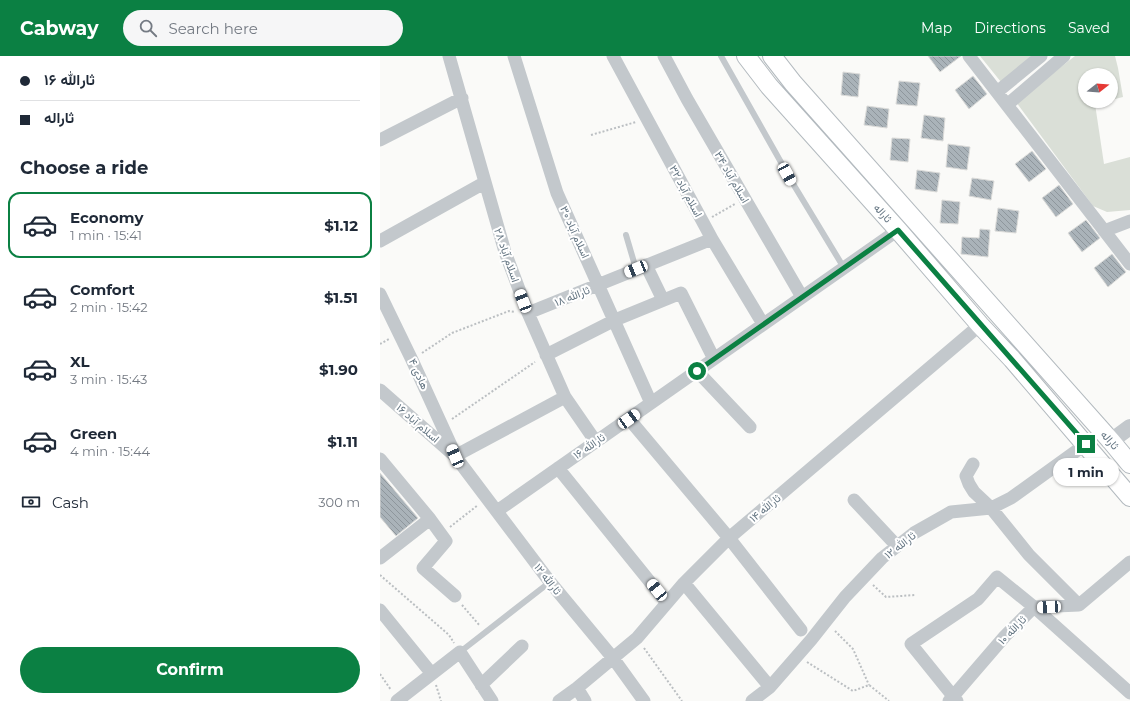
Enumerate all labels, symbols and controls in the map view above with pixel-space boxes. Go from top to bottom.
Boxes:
search box [123,10,403,46]
text: Cabway [20,17,99,40]
icon: search [137,17,159,39]
text: Search here [169,19,258,38]
text: Map [921,19,952,37]
text: Directions [974,19,1046,37]
text: Saved [1068,19,1110,37]
north arrow [1078,68,1118,108]
map controls [1078,68,1118,108]
text: ثارالله ۱۶ [44,70,95,89]
text: ثاراله [44,108,74,127]
street label: اسلام آباد ۳۴ [711,149,752,206]
text: Choose a ride [20,157,148,179]
car [776,161,798,187]
street label: اسلام آباد ۳۲ [666,162,706,220]
street label: ثاراله [871,201,895,226]
street label: اسلام آباد ۳۰ [556,204,593,261]
icon: car [22,207,58,243]
text: Economy [70,208,143,227]
text: $1.12 [324,216,358,235]
street label: اسلام آباد ۲۸ [490,226,523,284]
text: 1 min · 15:41 [70,227,142,243]
car [623,259,649,279]
icon: car [22,279,58,315]
text: Comfort [70,280,135,299]
street label: ثارالله ۱۸ [552,283,592,309]
text: $1.51 [324,288,358,307]
car [513,288,533,314]
text: 2 min · 15:42 [70,299,148,315]
icon: car [22,351,58,387]
text: XL [70,352,89,371]
street label: هادی ۴ [406,356,432,392]
text: $1.90 [319,360,358,379]
route start [688,362,706,380]
text: 3 min · 15:43 [70,371,147,387]
street label: اسلام آباد ۱۶ [393,400,442,446]
car [616,407,642,431]
icon: car [22,423,58,459]
text: Green [70,424,117,443]
street label: ثاراله [1098,427,1122,453]
street label: ثارالله ۱۶ [570,430,608,462]
text: $1.11 [327,432,358,451]
route end [1077,435,1095,453]
text: 4 min · 15:44 [70,443,150,459]
car [445,443,465,469]
callout: 1 min [1053,458,1119,486]
text: 1 min [1068,464,1104,480]
icon: cash [20,491,42,513]
street label: ثارالله ۱۴ [747,491,784,525]
text: Cash [52,493,89,512]
text: 300 m [318,494,360,510]
street label: ثارالله ۱۲ [882,528,919,562]
street label: ثارالله ۱۲ [531,561,565,598]
car [645,577,669,603]
car [1037,600,1061,614]
street label: ثارالله ۱۰ [995,612,1029,647]
button: Confirm [20,647,360,693]

